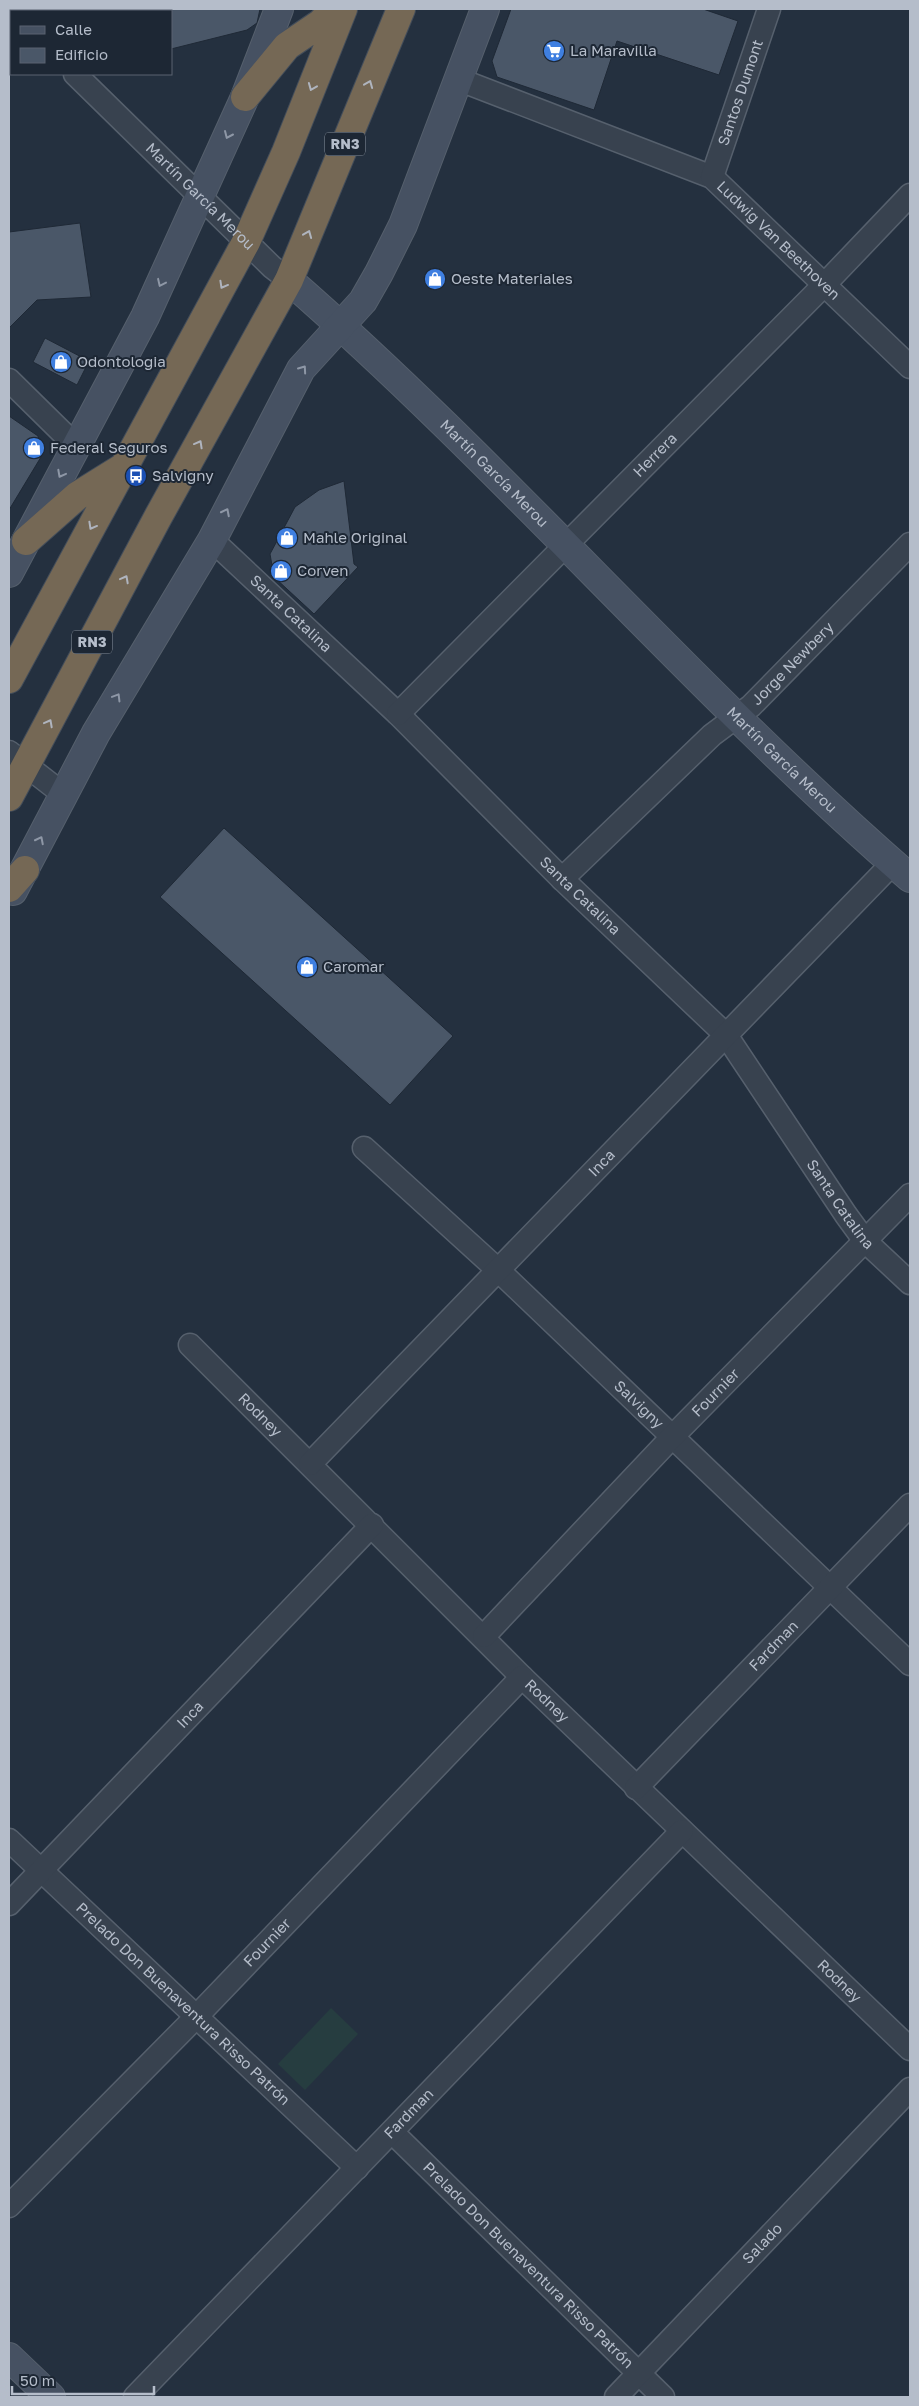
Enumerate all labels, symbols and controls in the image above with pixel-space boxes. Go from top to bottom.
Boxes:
legend [10,10,172,75]
text: Calle [55,20,92,38]
street label: Santos Dumont [713,37,766,148]
supermarket icon: La Maravilla [542,39,566,63]
place label: La Maravilla [570,41,657,59]
text: Edificio [55,45,108,63]
one-way arrow [363,80,374,89]
one-way arrow [308,82,318,90]
one-way arrow [224,130,235,139]
road number: RN3 [325,132,365,156]
street label: Martín García Merou [143,139,259,253]
street label: Ludwig Van Beethoven [714,177,844,303]
one-way arrow [302,231,312,239]
shop icon: Oeste Materiales [423,267,447,291]
place label: Oeste Materiales [451,269,573,287]
one-way arrow [156,278,167,287]
one-way arrow [219,280,229,289]
shop icon: Odontologia [49,350,73,374]
place label: Odontologia [77,352,166,370]
one-way arrow [297,365,306,375]
street label: Martín García Merou [437,415,553,530]
street label: Herrera [629,429,680,480]
shop icon: Federal Seguros [22,436,46,460]
place label: Federal Seguros [50,438,167,456]
one-way arrow [193,440,203,449]
bus stop icon: Salvigny [124,464,148,488]
place label: Salvigny [152,466,214,484]
one-way arrow [57,468,67,477]
one-way arrow [220,508,230,517]
one-way arrow [88,521,98,530]
shop icon: Mahle Original [275,526,299,550]
place label: Mahle Original [303,528,408,546]
shop icon: Corven [269,559,293,583]
place label: Corven [297,561,349,579]
street label: Santa Catalina [247,571,336,655]
one-way arrow [119,576,129,585]
street label: Jorge Newbery [747,617,837,708]
road number: RN3 [72,630,112,654]
one-way arrow [111,694,121,703]
street label: Martín García Merou [724,703,841,816]
one-way arrow [43,719,53,728]
one-way arrow [34,836,44,845]
street label: Santa Catalina [537,852,625,938]
shop icon: Caromar [295,955,319,979]
place label: Caromar [323,957,384,975]
street label: Inca [584,1145,618,1180]
street label: Santa Catalina [804,1156,878,1253]
street label: Fournier [687,1364,743,1420]
street label: Salvigny [611,1376,668,1432]
street label: Rodney [235,1389,287,1440]
street label: Fardman [745,1616,801,1674]
street label: Rodney [522,1675,574,1726]
street label: Inca [172,1697,207,1731]
street label: Prelado Don Buenaventura Risso Patrón [73,1898,294,2108]
street label: Fournier [239,1914,294,1970]
street label: Rodney [814,1955,866,2006]
street label: Fardman [380,2084,436,2142]
street label: Prelado Don Buenaventura Risso Patrón [420,2158,638,2371]
street label: Salado [738,2219,785,2267]
scale bar [12,2364,155,2396]
text: 50 m [20,2371,55,2389]

